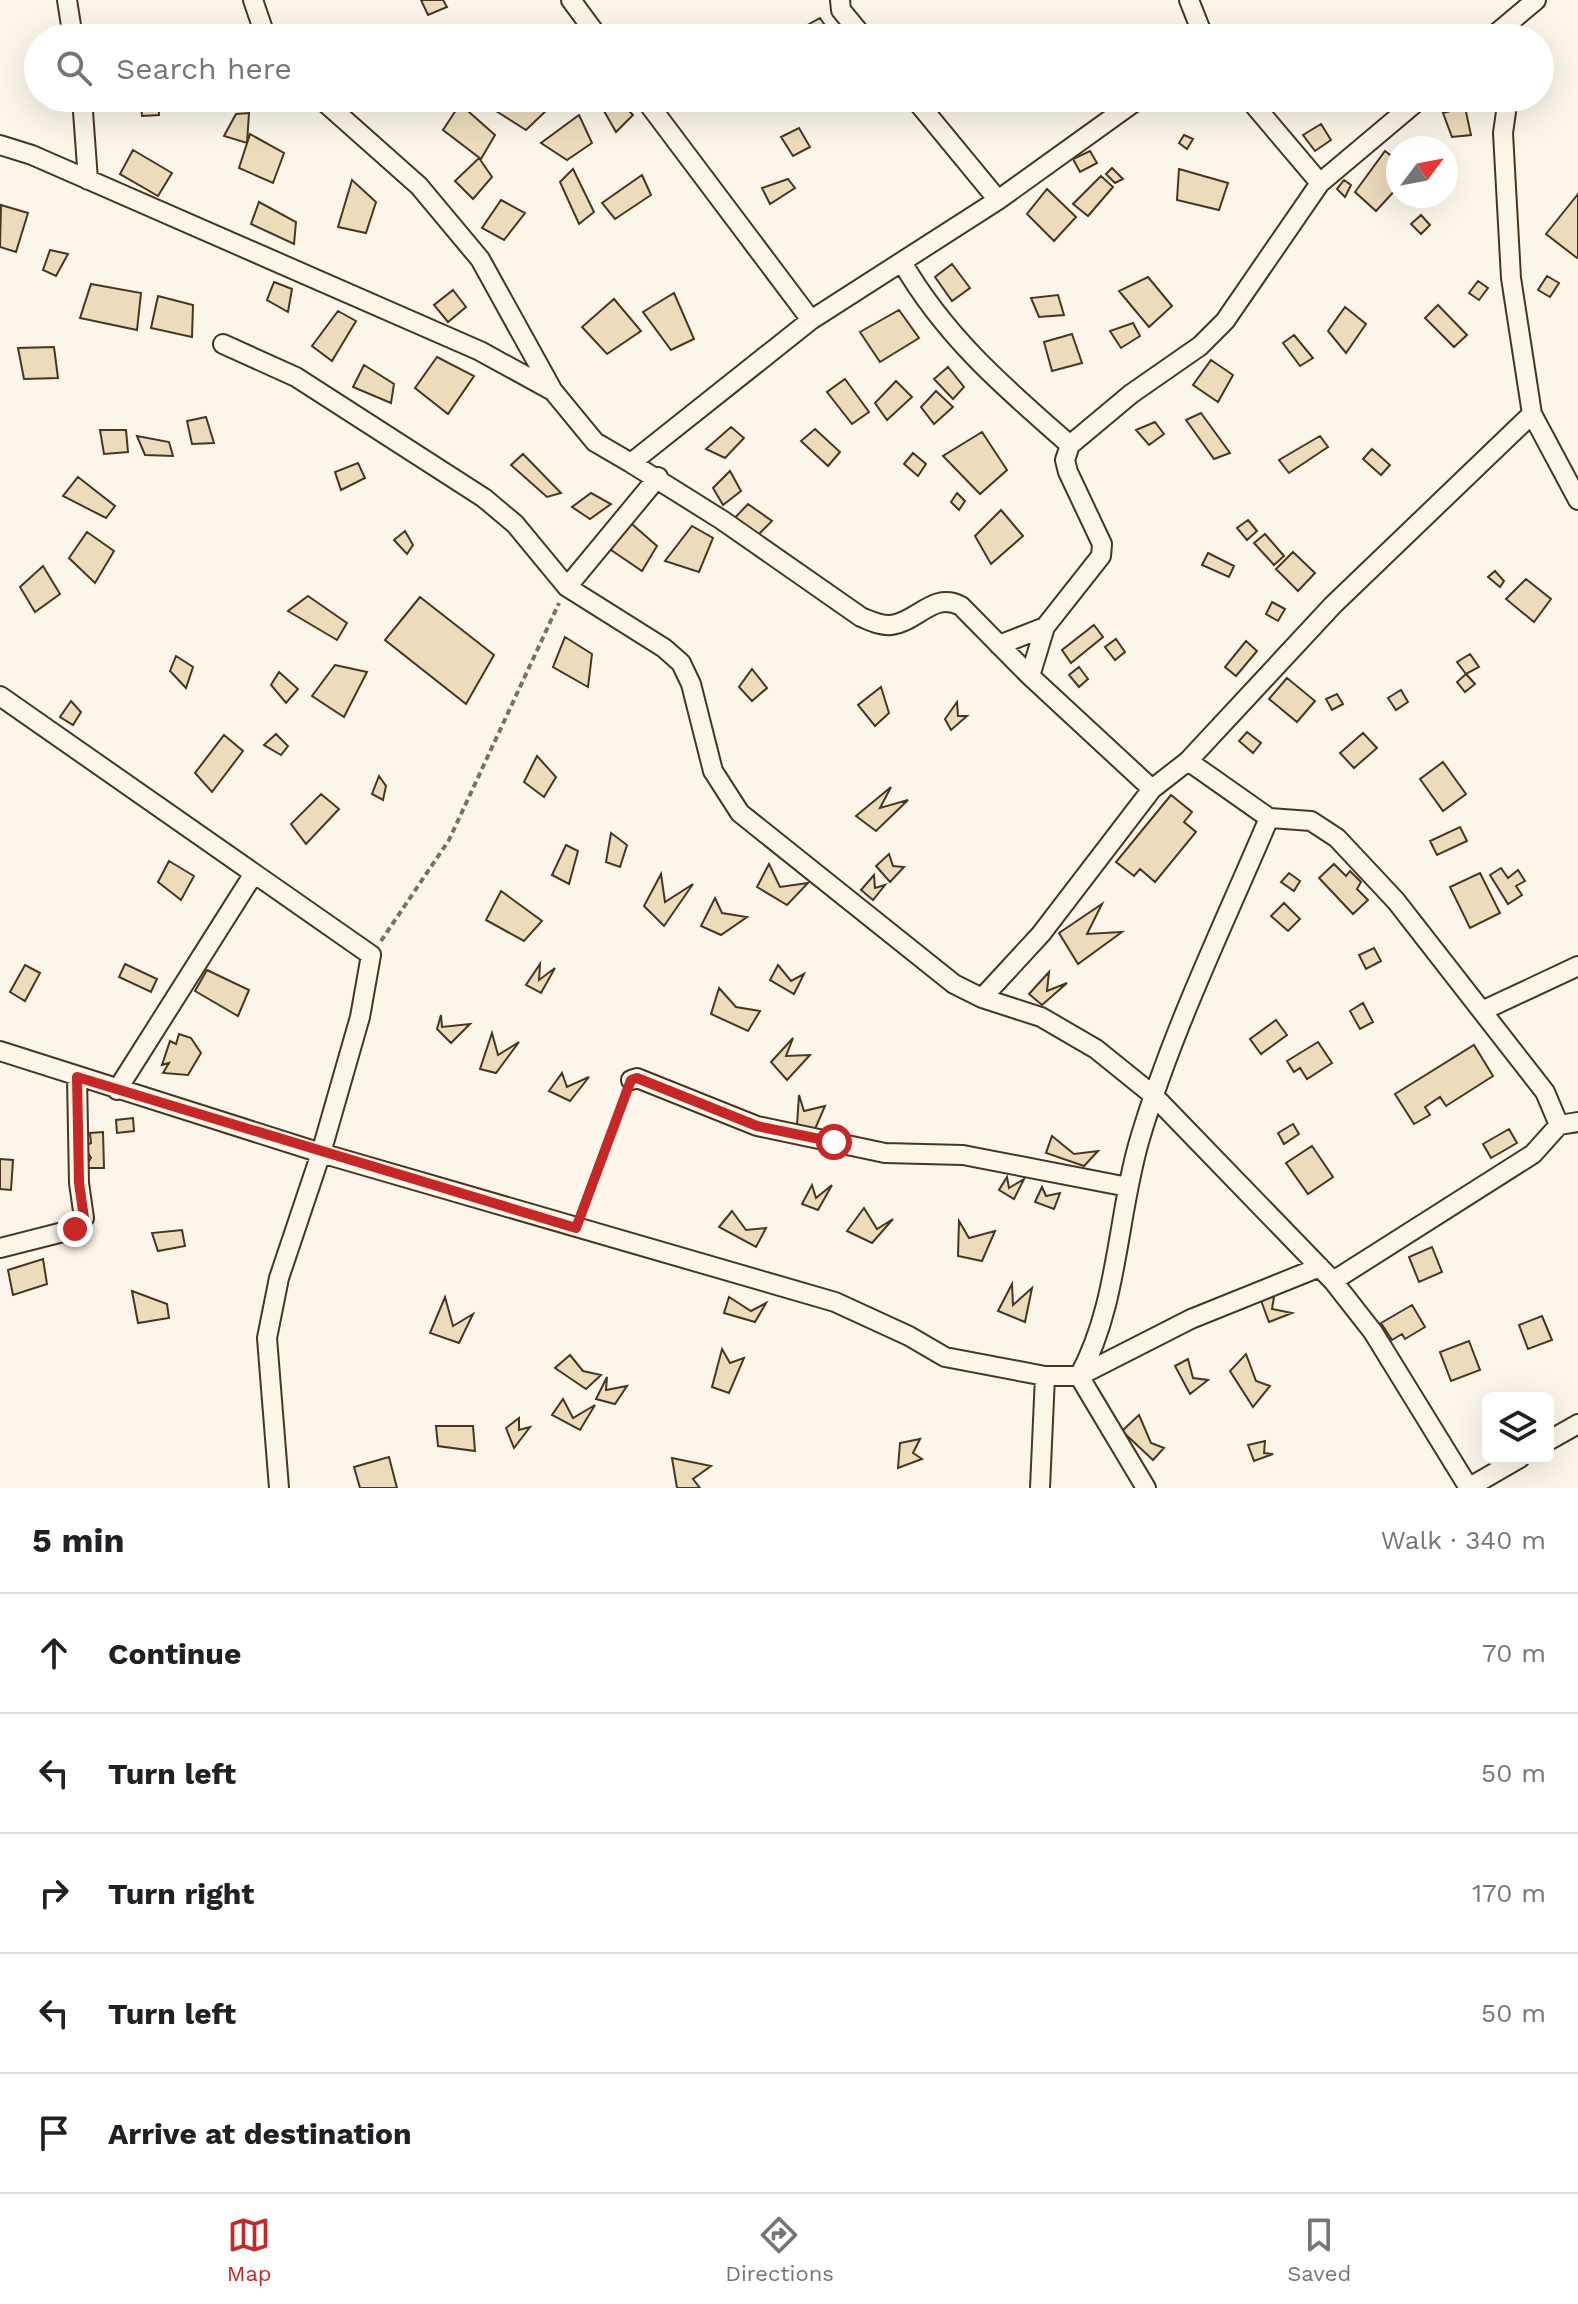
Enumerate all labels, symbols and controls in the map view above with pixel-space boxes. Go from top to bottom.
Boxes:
search box [24,24,1554,112]
icon: search [52,46,96,90]
text: Search here [116,51,292,86]
north arrow [1386,136,1458,208]
route start [816,1124,852,1160]
route end [57,1211,93,1247]
map controls [1482,1392,1554,1464]
button: layers [1482,1392,1554,1464]
text: 5 min [32,1520,125,1560]
text: Walk · 340 m [1381,1525,1546,1555]
icon: ahead [32,1631,76,1675]
text: Continue [108,1636,241,1671]
text: 70 m [1482,1638,1546,1668]
icon: left [32,1751,76,1795]
text: Turn left [108,1756,236,1791]
text: 50 m [1481,1758,1546,1788]
icon: right [32,1871,76,1915]
text: Turn right [108,1876,254,1911]
text: 170 m [1472,1878,1546,1908]
icon: left [32,1991,76,2035]
text: Turn left [108,1996,236,2031]
text: 50 m [1481,1998,1546,2028]
icon: arrive [32,2111,76,2155]
text: Arrive at destination [108,2116,412,2151]
tab: Map [227,2213,272,2286]
tab: Directions [725,2213,834,2286]
tab: Saved [1287,2213,1351,2286]

